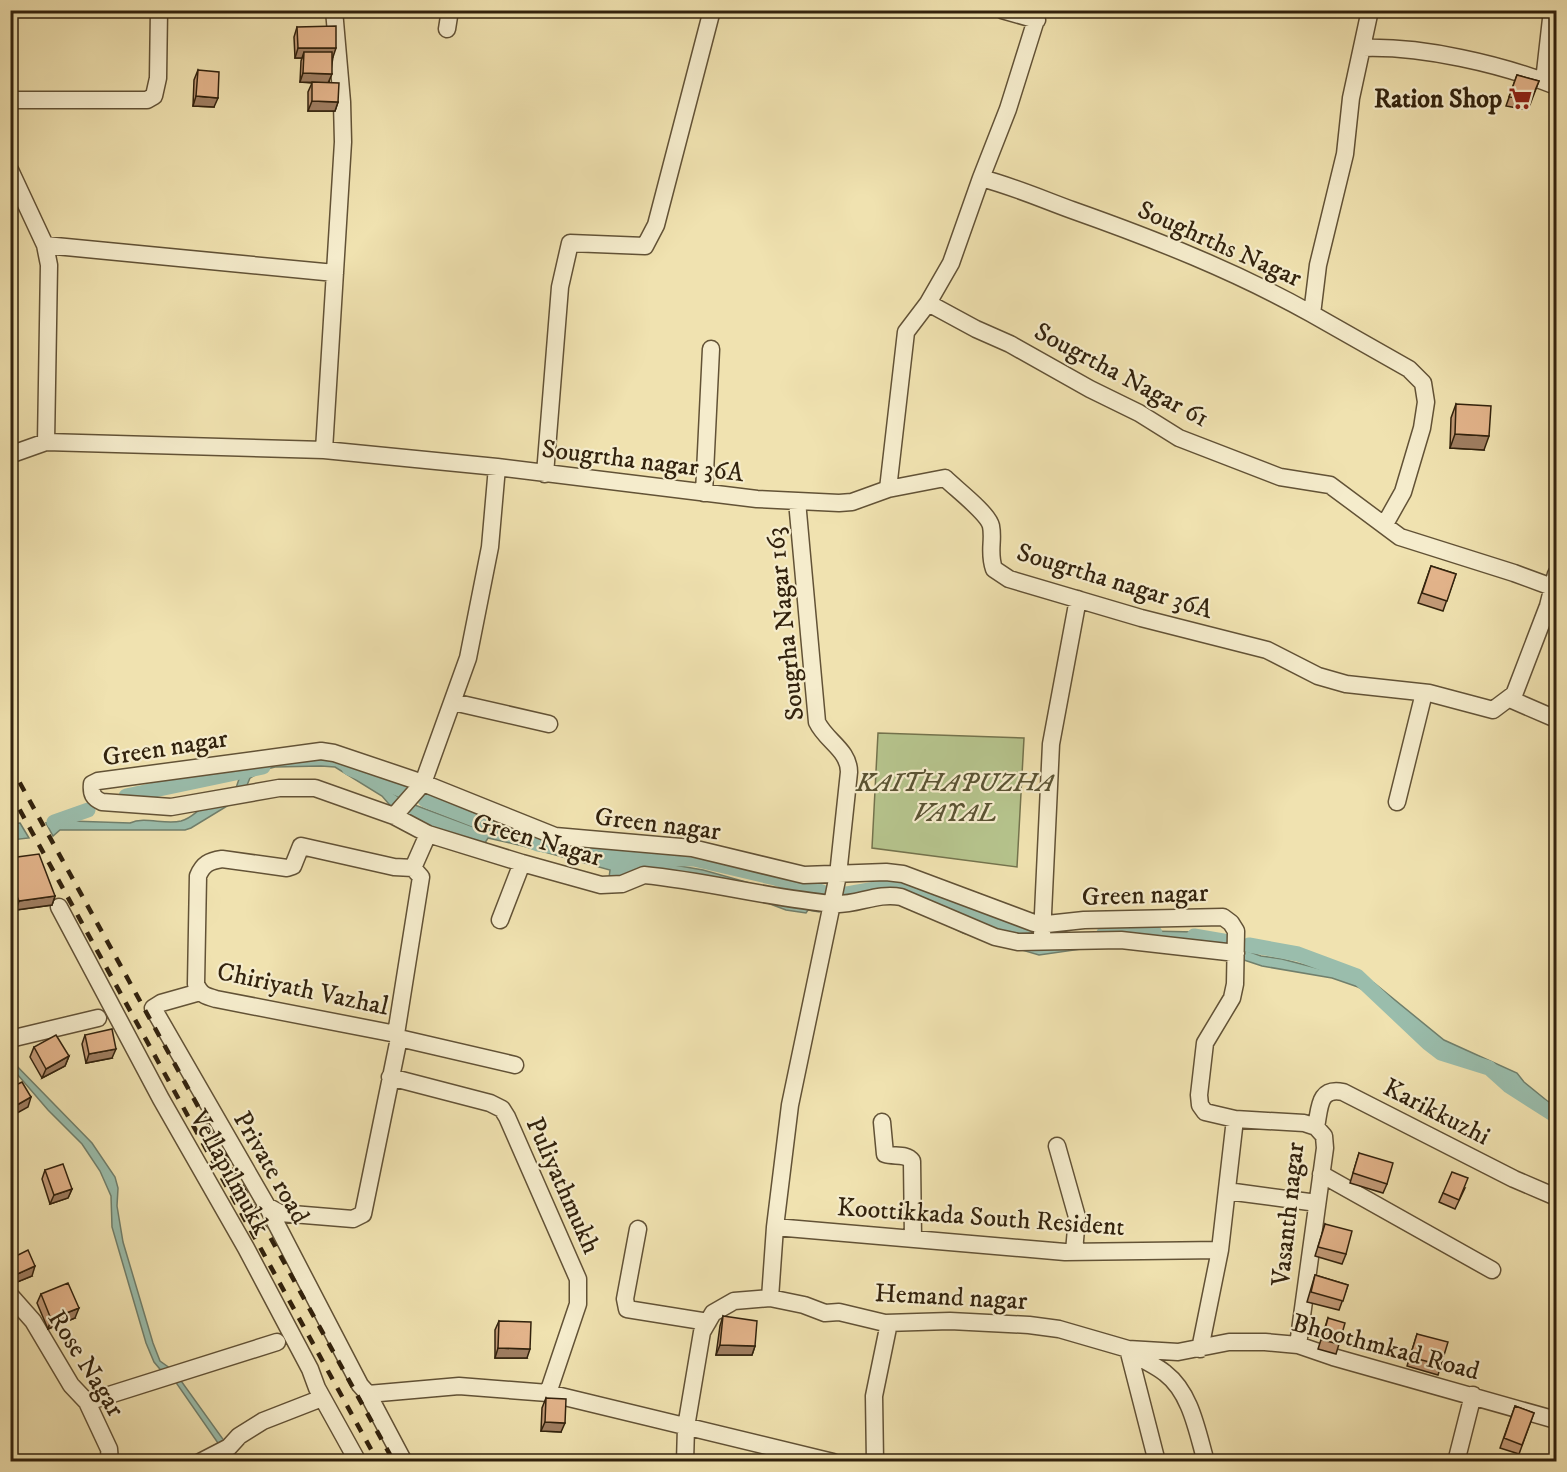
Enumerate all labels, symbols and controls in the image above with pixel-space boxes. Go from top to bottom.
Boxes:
place label: Ration Shop [1374,83,1502,116]
supermarket icon: Ration Shop [1507,85,1533,111]
street label: Soughrths Nagar [1132,193,1307,295]
street label: Sougrtha Nagar 61 [1028,315,1214,435]
street label: Sougrtha nagar 36A [540,433,746,490]
street label: Sougrha Nagar 163 [759,525,812,722]
street label: Sougrtha nagar 36A [1013,536,1217,627]
street label: Green nagar [100,722,231,775]
park label: KAITHAPUZHA VAYAL [855,767,1056,830]
street label: Green nagar [593,800,723,849]
street label: Green Nagar [469,806,607,875]
street label: Green nagar [1081,877,1209,914]
street label: Chiriyath Vazhal [214,955,392,1024]
street label: Karikkuzhi [1377,1071,1495,1153]
street label: Vellapilmukk [181,1104,278,1241]
street label: Private road [225,1105,316,1230]
street label: Puliyathmukh [518,1112,608,1259]
street label: Vasanth nagar [1264,1140,1312,1289]
street label: Koottikkada South Resident [836,1191,1126,1244]
street label: Hemand nagar [874,1277,1028,1318]
street label: Rose Nagar [40,1304,132,1424]
street label: Bhoothmkad Road [1288,1307,1483,1388]

